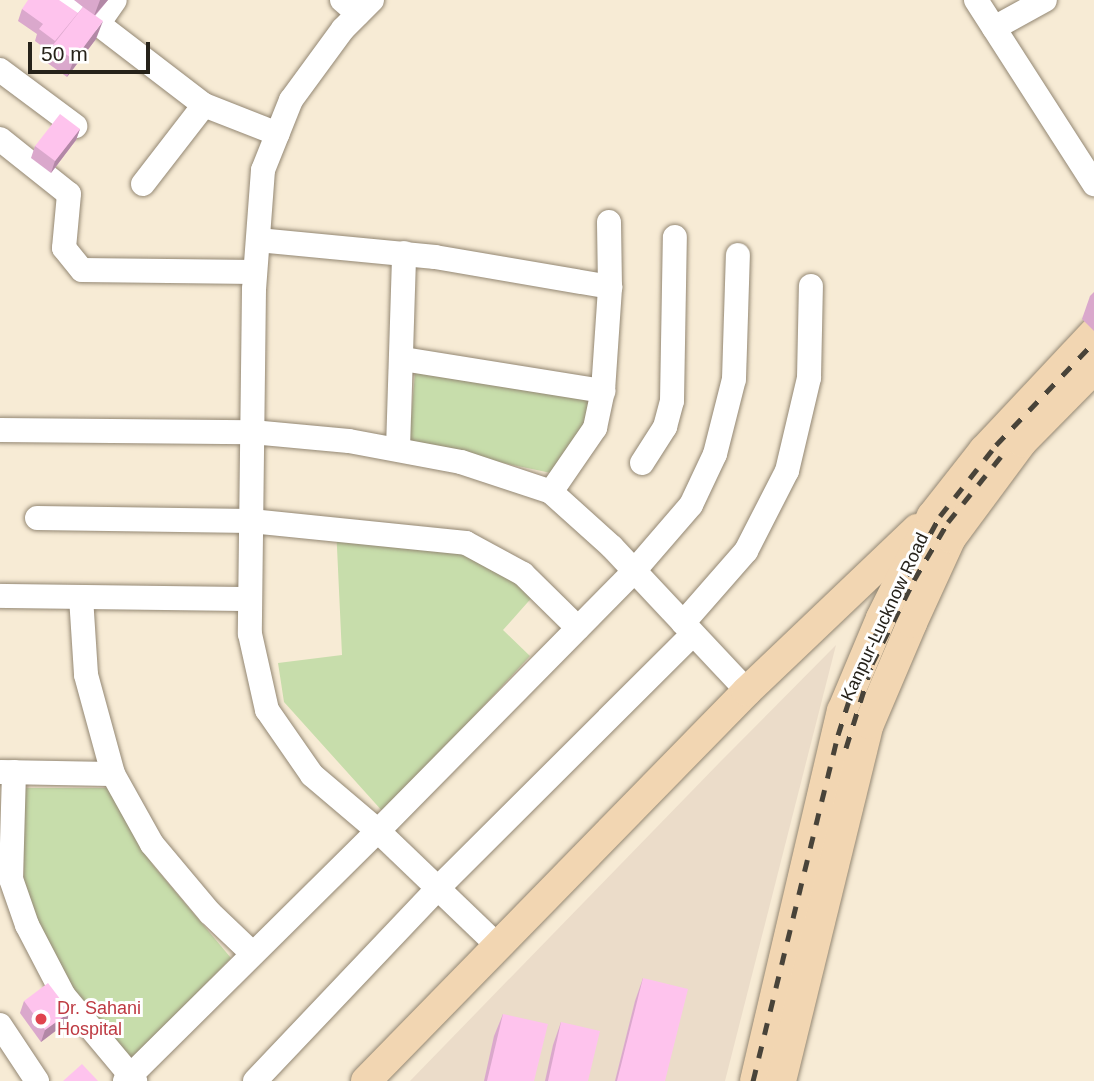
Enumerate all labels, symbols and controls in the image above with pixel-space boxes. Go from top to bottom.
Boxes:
scale bar [32,28,154,72]
text: 50 m [41,42,88,65]
street label: Kanpur-Lucknow Road [837,529,933,705]
place label: Dr. Sahani Hospital [57,998,141,1040]
marker: Dr. Sahani Hospital [31,1009,51,1029]

